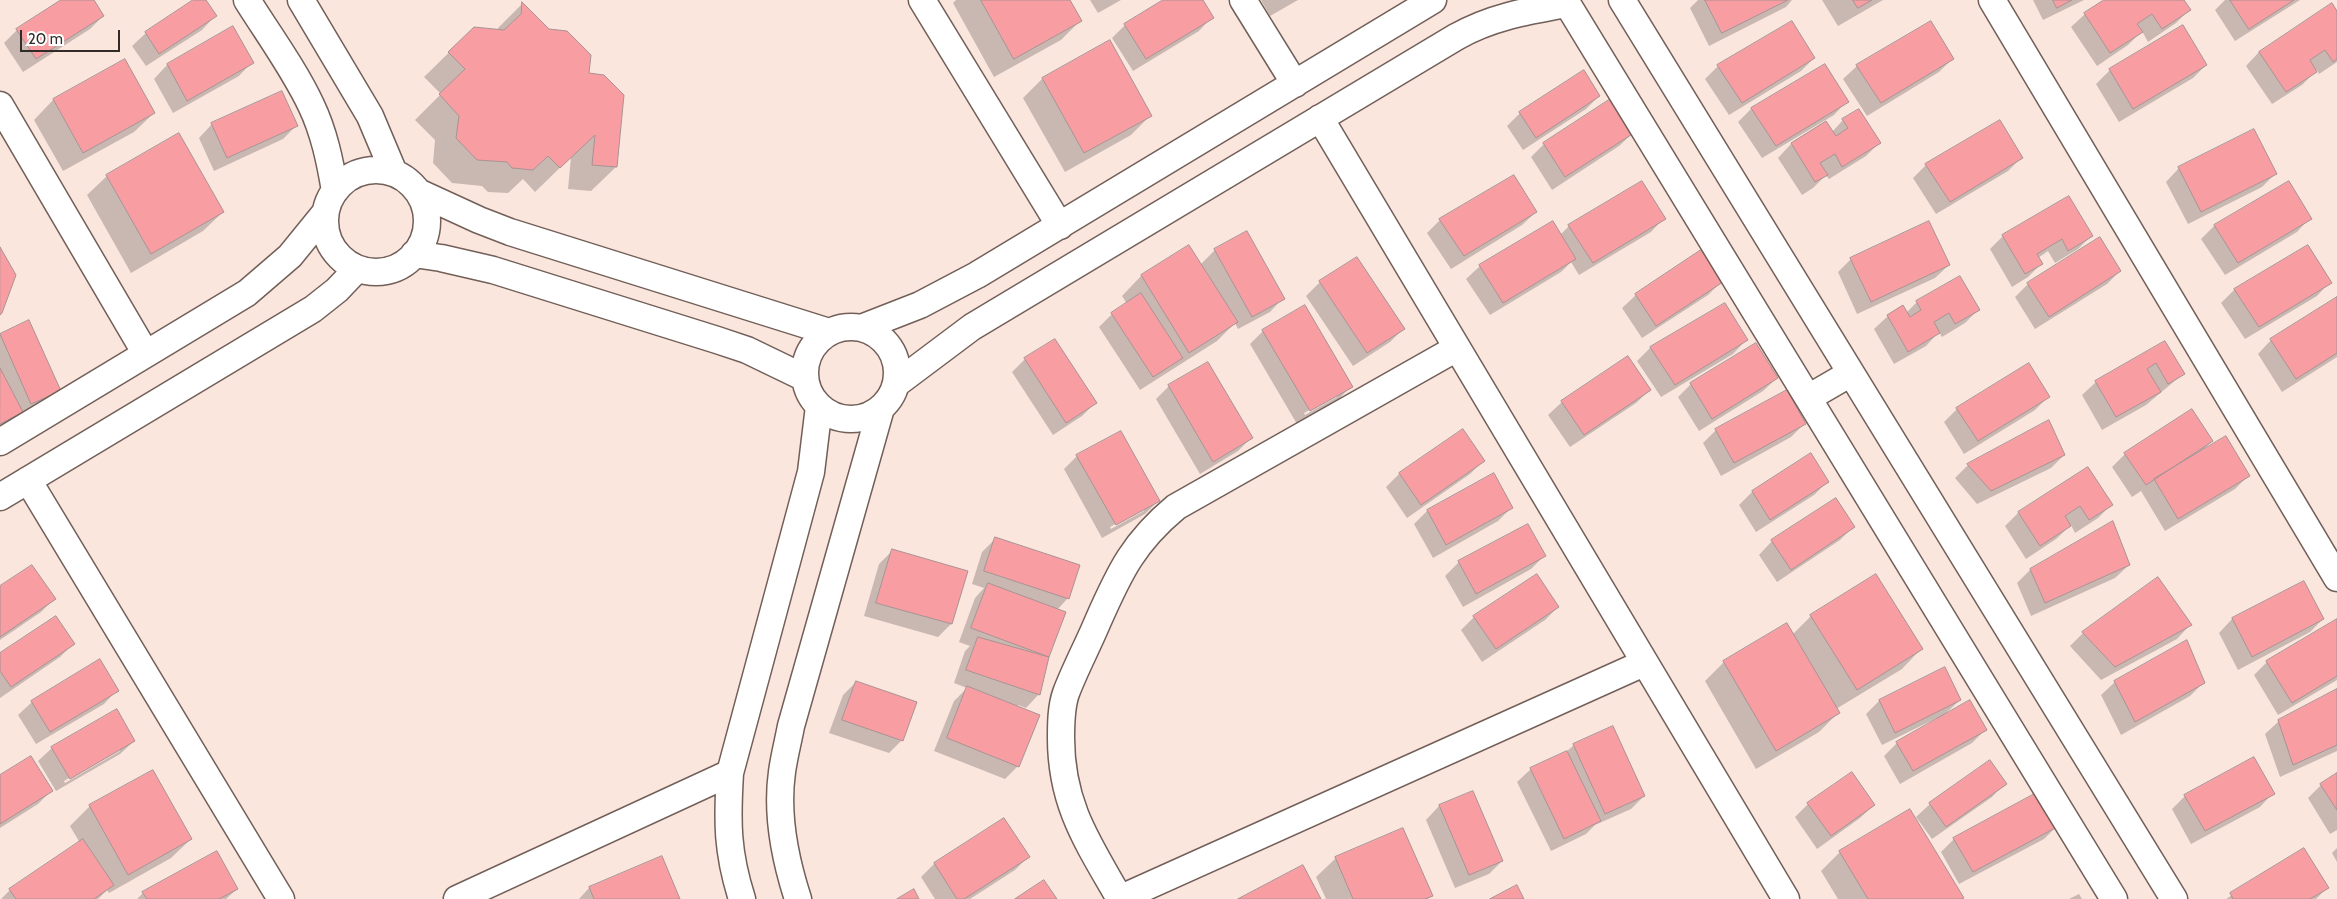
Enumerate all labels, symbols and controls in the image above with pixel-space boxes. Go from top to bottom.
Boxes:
scale bar [22,20,122,52]
text: 20 m [28,30,63,48]

